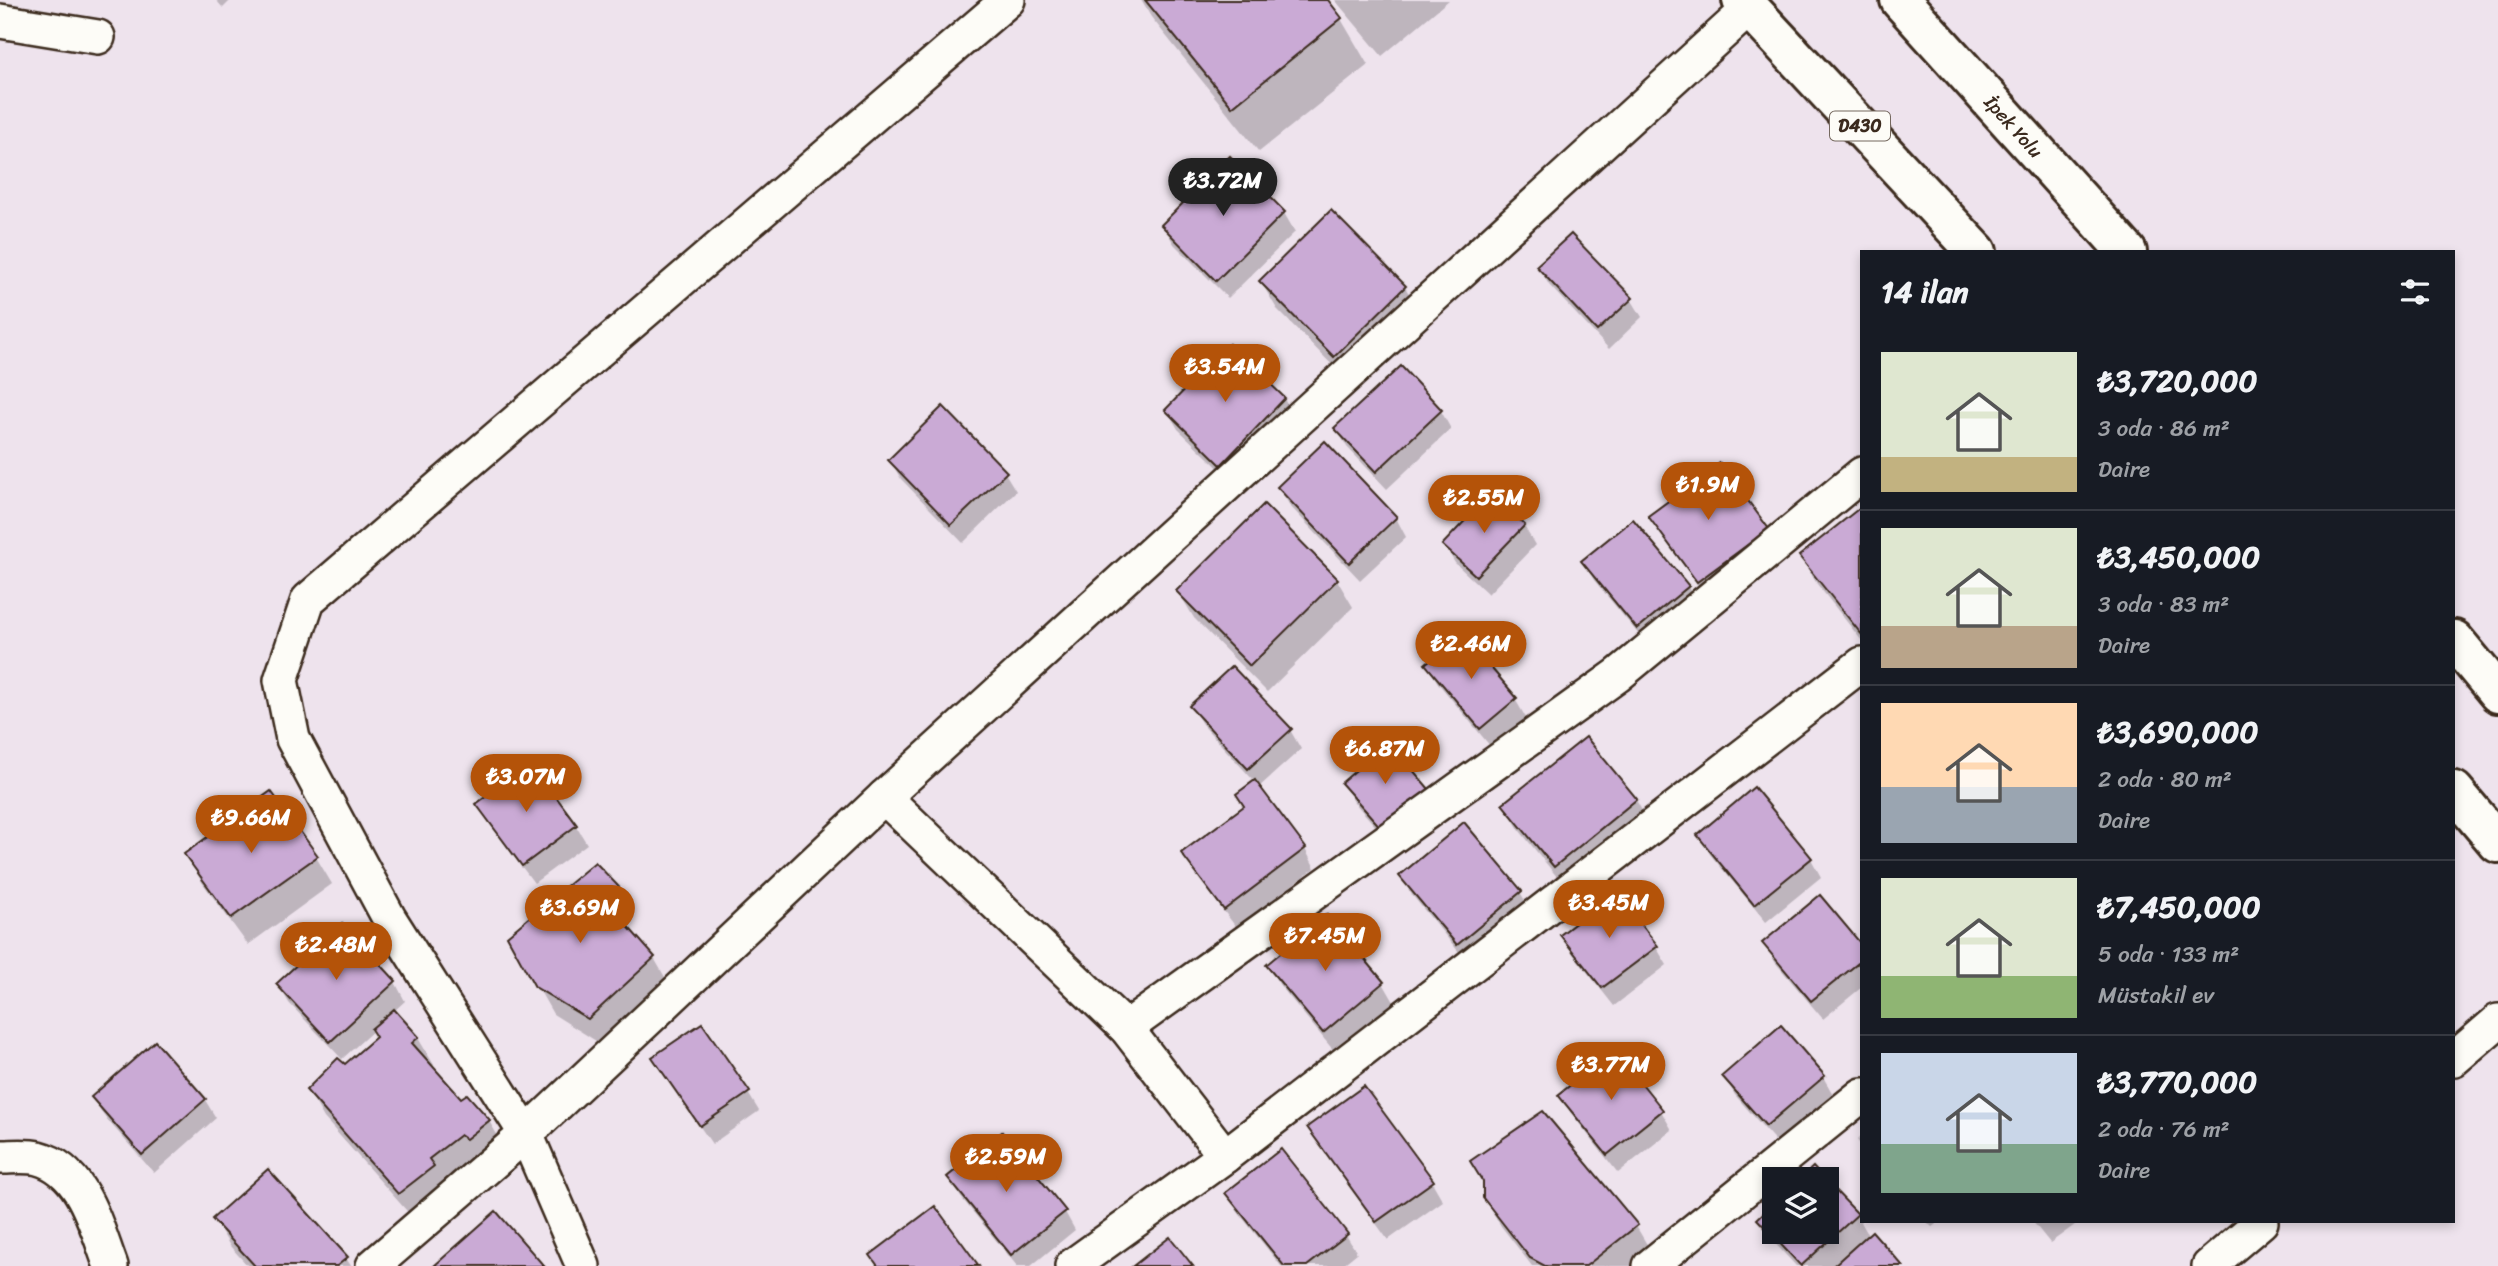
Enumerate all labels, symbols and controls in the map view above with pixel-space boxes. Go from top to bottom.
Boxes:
street label: İpek Yolu [1975,86,2051,166]
road number: D430 [1830,112,1890,140]
pin: ₺3.72M [1166,158,1280,218]
text: ₺3.72M [1184,160,1262,201]
text: 14 ilan [1881,265,1968,319]
icon: filters [2396,273,2434,311]
pin: ₺3.54M [1168,344,1282,404]
text: ₺3.54M [1185,346,1265,387]
text: ₺3,720,000 [2098,354,2257,408]
icon: home [1937,380,2021,464]
text: 3 oda · 86 m² [2098,408,2230,449]
text: Daire [2098,449,2150,490]
pin: ₺1.9M [1659,462,1757,522]
text: ₺1.9M [1677,464,1739,505]
pin: ₺2.55M [1427,476,1541,535]
text: ₺2.55M [1444,477,1524,518]
text: ₺3,450,000 [2098,530,2260,584]
icon: home [1937,556,2021,640]
text: 3 oda · 83 m² [2098,584,2229,625]
pin: ₺2.46M [1414,622,1528,681]
text: ₺2.46M [1431,623,1511,664]
text: Daire [2098,625,2150,666]
text: ₺3,690,000 [2098,705,2258,759]
pin: ₺6.87M [1328,726,1442,786]
text: ₺6.87M [1346,728,1424,769]
icon: home [1937,731,2021,815]
pin: ₺3.07M [469,754,583,814]
text: ₺3.07M [487,756,565,797]
text: 2 oda · 80 m² [2098,759,2232,800]
pin: ₺9.66M [194,796,308,855]
text: ₺9.66M [212,797,290,838]
text: Daire [2098,800,2150,841]
pin: ₺3.45M [1552,880,1666,940]
text: ₺7,450,000 [2098,880,2261,934]
text: ₺3.45M [1569,882,1649,923]
pin: ₺3.69M [523,886,637,945]
text: ₺3.69M [541,887,619,928]
icon: home [1937,906,2021,990]
pin: ₺7.45M [1268,914,1382,973]
text: ₺7.45M [1285,915,1365,956]
pin: ₺2.48M [279,922,393,982]
text: ₺2.48M [296,924,376,965]
text: 5 oda · 133 m² [2098,934,2239,975]
text: Müstakil ev [2098,975,2214,1016]
pin: ₺3.77M [1554,1042,1668,1102]
text: ₺3.77M [1572,1044,1650,1085]
text: ₺3,770,000 [2098,1055,2257,1109]
icon: home [1937,1081,2021,1165]
text: 2 oda · 76 m² [2098,1109,2230,1150]
pin: ₺2.59M [949,1134,1063,1194]
text: ₺2.59M [966,1136,1046,1177]
text: Daire [2098,1150,2150,1191]
map controls [1762,1167,1839,1244]
button: layers [1762,1167,1839,1244]

